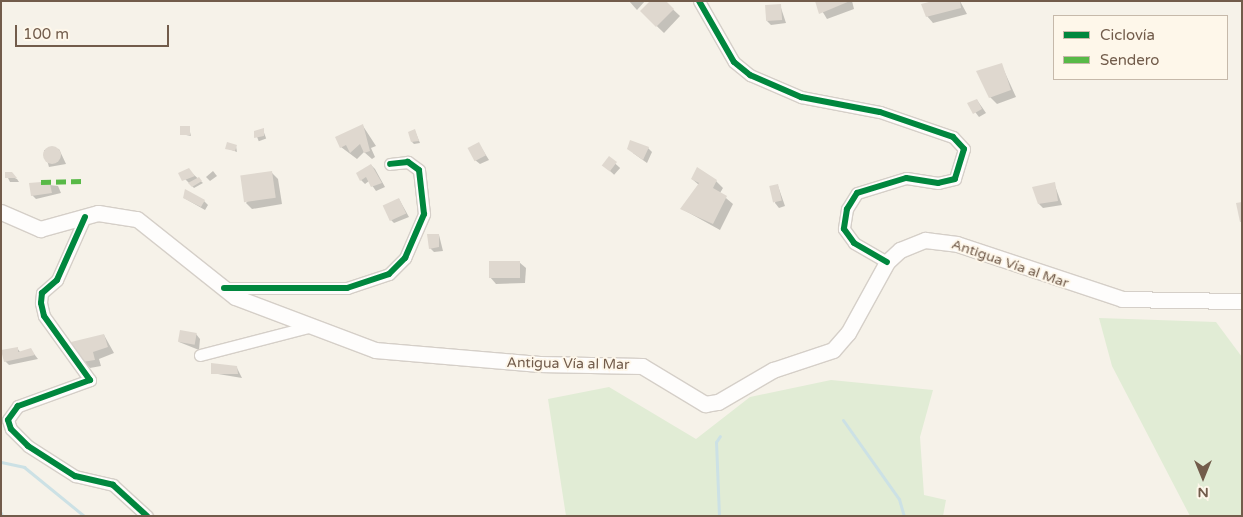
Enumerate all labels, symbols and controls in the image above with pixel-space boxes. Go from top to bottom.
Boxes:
scale bar [18,15,171,47]
legend [1053,15,1228,80]
text: 100 m [23,25,69,43]
text: Ciclovía [1100,26,1155,44]
text: Sendero [1100,51,1159,69]
street label: Antigua Vía al Mar [949,236,1071,292]
street label: Antigua Vía al Mar [506,355,630,373]
north arrow [1178,452,1228,502]
text: N [1197,484,1209,501]

